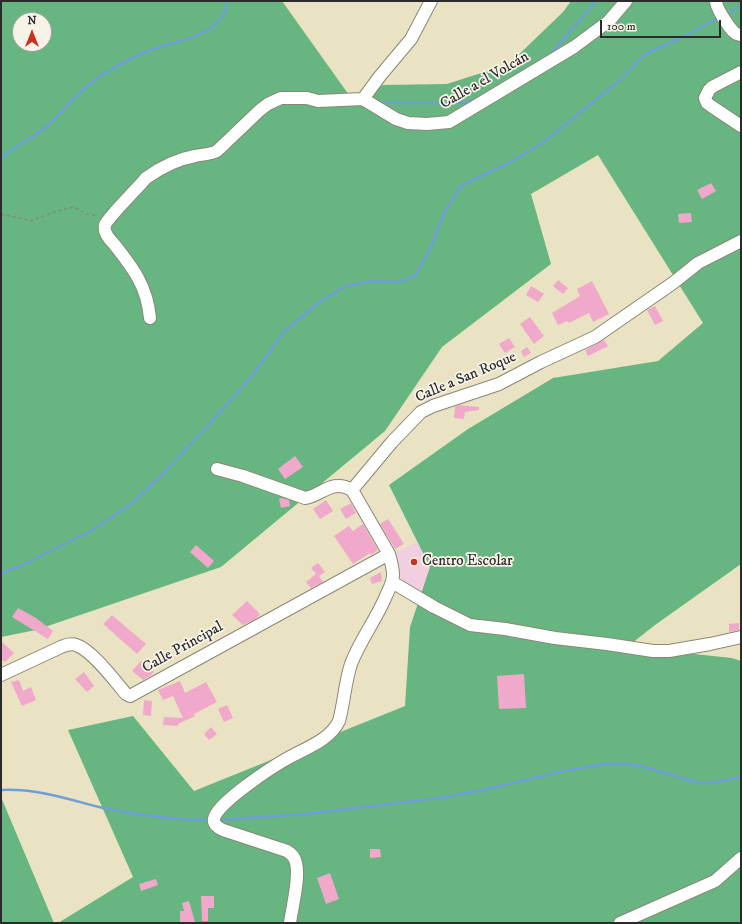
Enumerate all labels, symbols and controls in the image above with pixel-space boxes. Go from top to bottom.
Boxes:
north arrow [12,12,52,52]
scale bar [602,12,723,38]
text: N [27,14,37,28]
text: 100 m [607,19,636,34]
street label: Calle a el Volcán [438,48,532,114]
street label: Calle a San Roque [413,349,519,407]
place label: Centro Escolar [422,553,513,571]
marker: Centro Escolar [409,557,419,567]
street label: Calle Principal [140,618,226,678]

